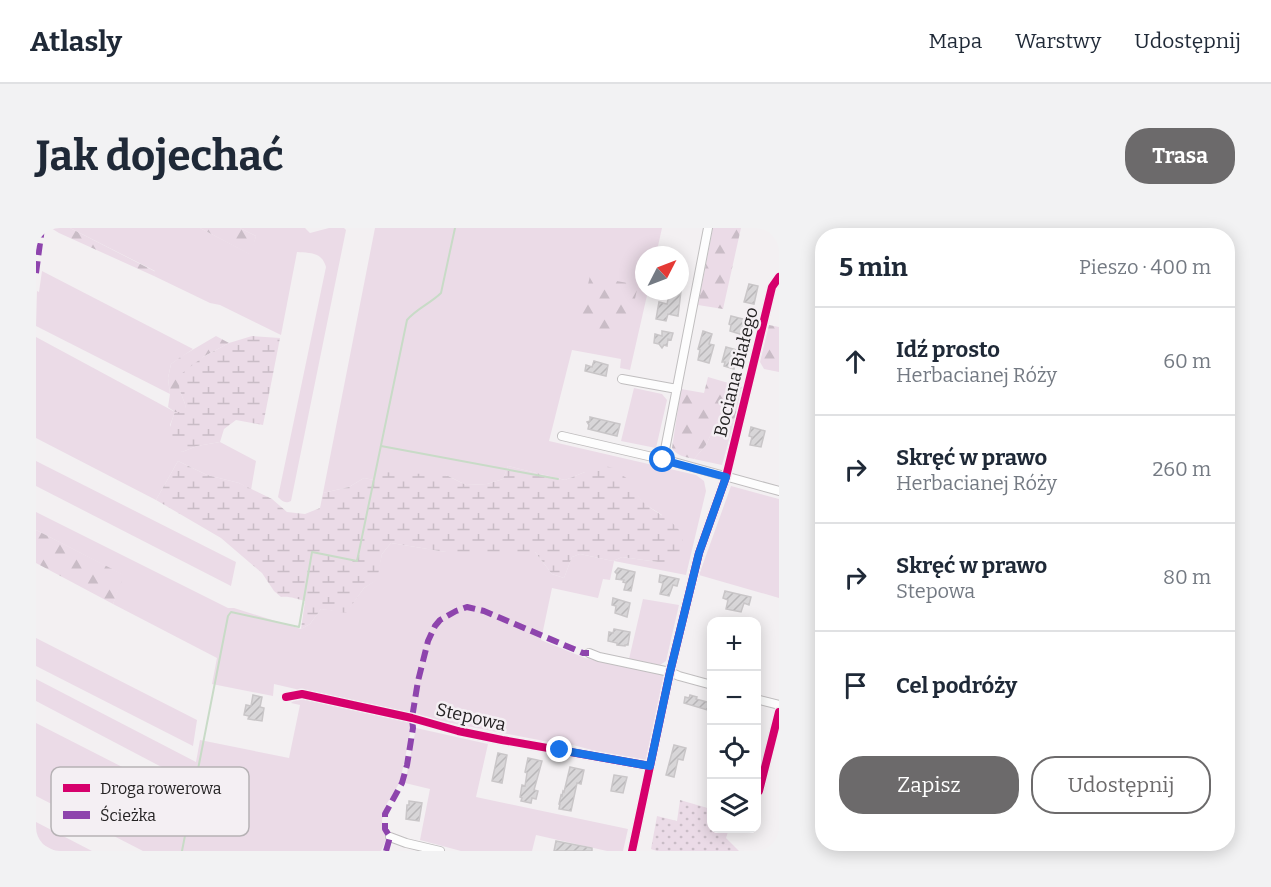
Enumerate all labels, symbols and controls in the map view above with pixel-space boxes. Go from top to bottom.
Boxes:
text: Atlasly [30,25,122,58]
text: Mapa [928,28,982,54]
text: Warstwy [1015,28,1101,54]
text: Udostępnij [1134,28,1241,54]
button: Trasa [1125,128,1235,184]
text: Jak dojechać [36,131,284,181]
north arrow [635,246,689,300]
text: 5 min [839,252,908,283]
text: Pieszo · 400 m [1079,255,1211,279]
street label: Bociana Białego [709,305,763,439]
text: Idź prosto [896,336,1000,363]
icon: ahead [839,345,872,378]
text: 60 m [1163,349,1211,373]
text: Herbacianej Róży [896,363,1057,387]
text: Skręć w prawo [896,444,1047,471]
route start [649,446,675,472]
icon: right [839,453,872,486]
text: 260 m [1152,457,1211,481]
text: Herbacianej Róży [896,471,1057,495]
text: Skręć w prawo [896,552,1047,579]
icon: right [839,561,872,594]
text: 80 m [1163,565,1211,589]
text: Stepowa [896,579,975,603]
map controls [707,617,761,833]
button: + [707,617,761,671]
icon: arrive [839,669,872,702]
button: − [707,671,761,725]
text: Cel podróży [896,672,1017,699]
street label: Stepowa [434,698,508,736]
button: locate [707,725,761,779]
route end [546,736,572,762]
button: Zapisz [839,756,1019,814]
button: Udostępnij [1031,756,1211,814]
legend [51,767,249,836]
text: Droga rowerowa [100,779,222,798]
button: layers [707,779,761,833]
text: Ścieżka [100,805,156,825]

